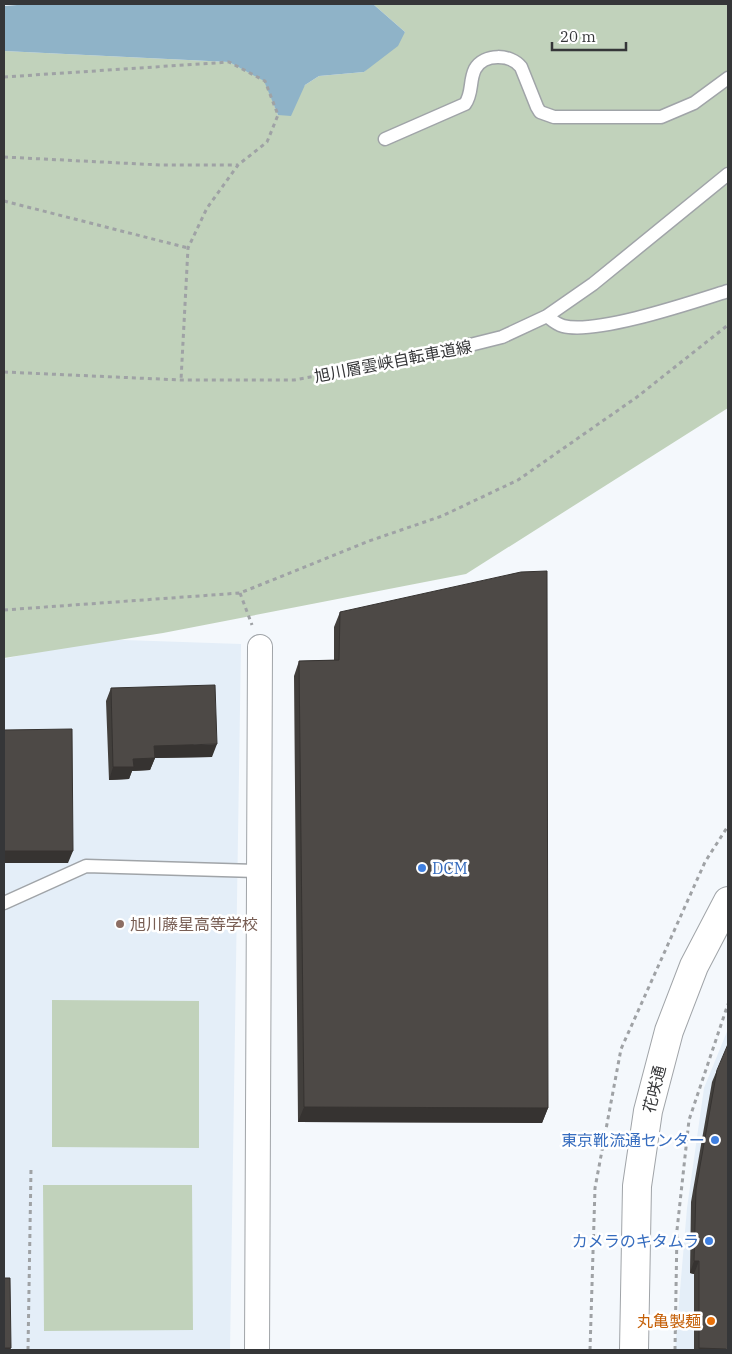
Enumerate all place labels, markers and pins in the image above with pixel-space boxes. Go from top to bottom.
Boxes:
place label: DCM [432,858,468,878]
marker: DCM [416,862,428,874]
place label: 旭川藤星高等学校 [130,914,258,934]
marker: 旭川藤星高等学校 [114,918,126,930]
place label: 東京靴流通センター [561,1130,705,1150]
marker: 東京靴流通センター [709,1134,721,1146]
place label: カメラのキタムラ [572,1231,699,1251]
marker: カメラのキタムラ [703,1235,715,1247]
place label: 丸亀製麺 [637,1311,701,1331]
marker: 丸亀製麺 [705,1315,717,1327]

